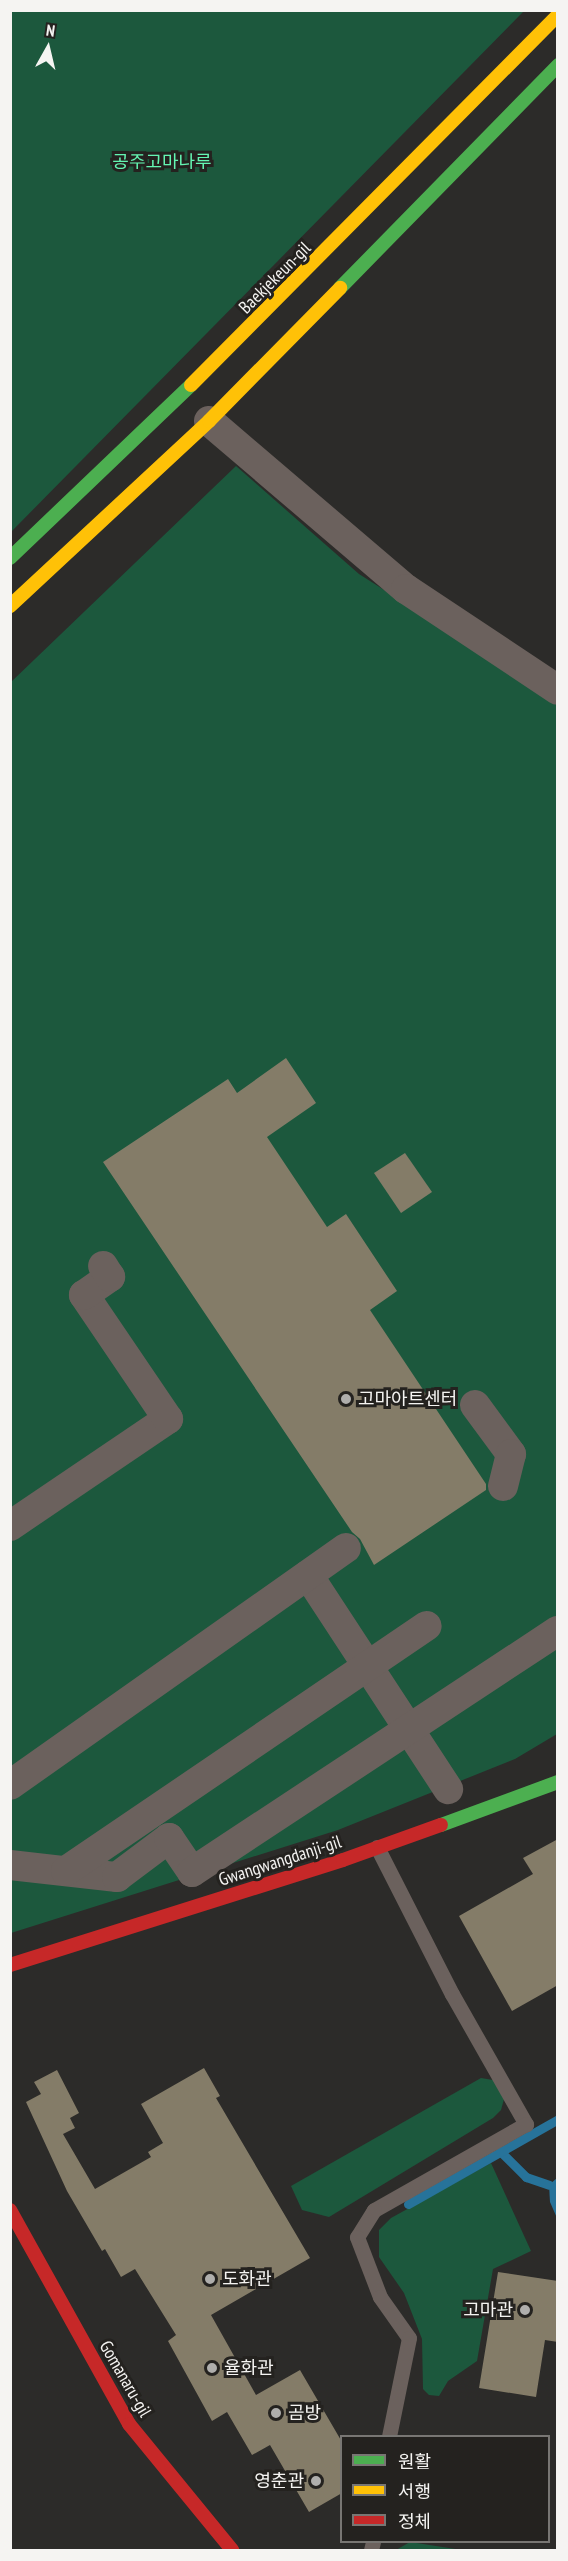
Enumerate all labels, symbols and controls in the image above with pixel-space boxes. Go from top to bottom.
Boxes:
north arrow [18,18,78,78]
text: N [45,20,56,41]
park label: 공주고마나루 [112,151,212,173]
street label: Baekjekeun-gil [235,238,315,318]
place label: 고마아트센터 [358,1388,457,1410]
marker: 고마아트센터 [339,1392,353,1406]
street label: Gwangwangdanji-gil [216,1831,344,1891]
place label: 도화관 [222,2268,272,2290]
marker: 도화관 [203,2272,217,2286]
place label: 고마관 [463,2299,513,2321]
marker: 고마관 [518,2303,532,2317]
street label: Gomanaru-gil [95,2337,155,2421]
place label: 율화관 [224,2357,274,2379]
marker: 율화관 [205,2361,219,2375]
place label: 곰방 [288,2402,321,2424]
marker: 곰방 [269,2406,283,2420]
legend [340,2435,550,2543]
text: 원활 [398,2450,431,2473]
place label: 영춘관 [254,2470,304,2492]
marker: 영춘관 [309,2474,323,2488]
text: 서행 [398,2480,431,2503]
text: 정체 [398,2510,431,2533]

